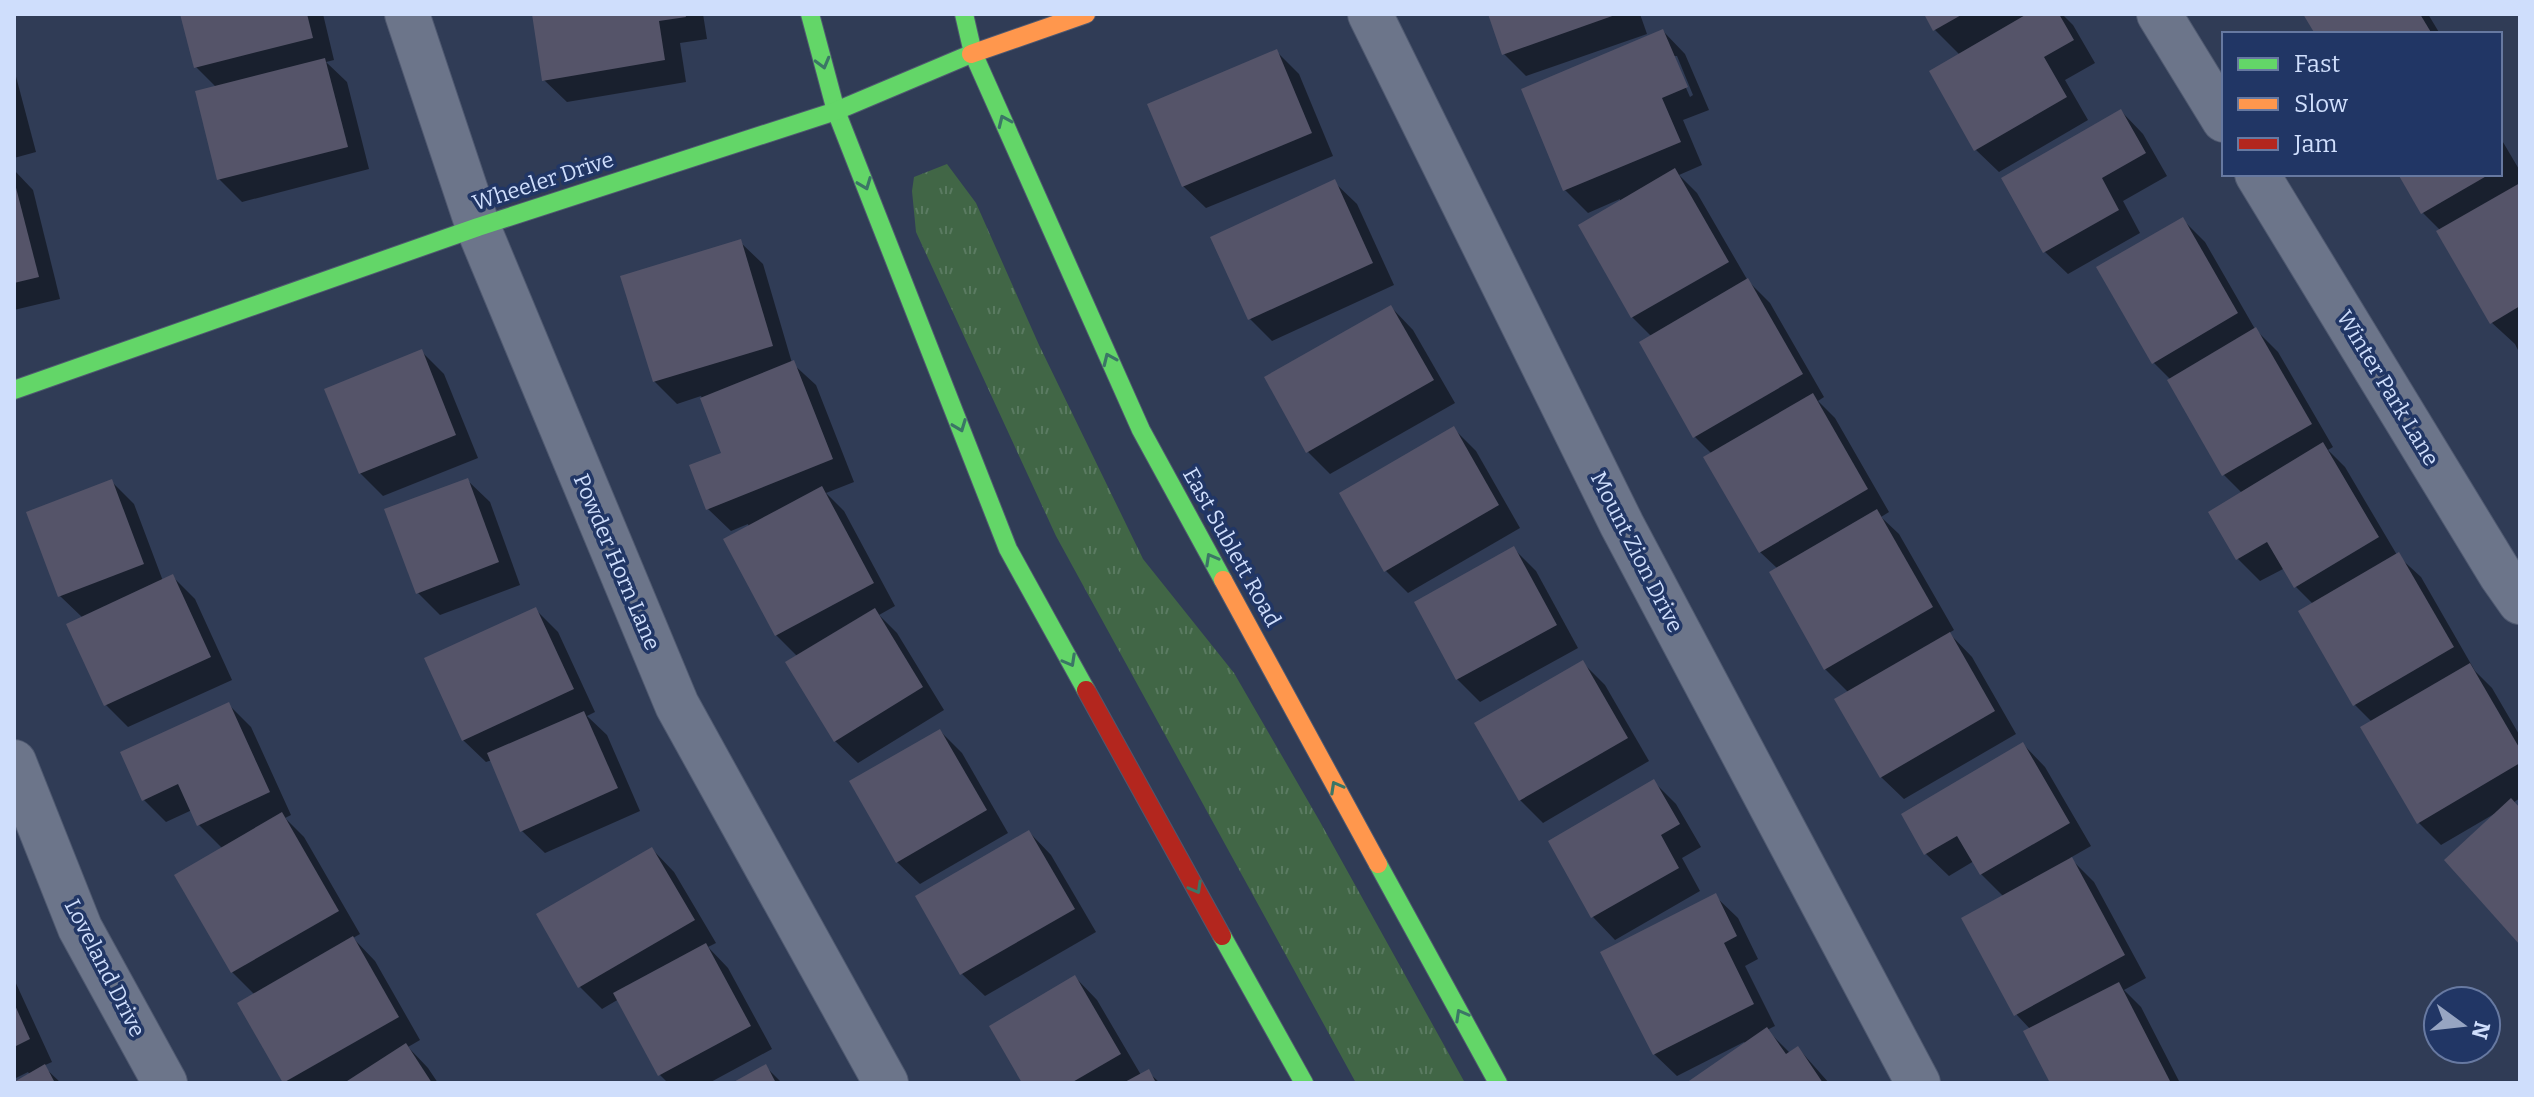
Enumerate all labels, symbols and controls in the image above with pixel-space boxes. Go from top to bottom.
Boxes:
legend [2222,32,2502,176]
text: Fast [2294,50,2340,78]
one-way arrow [814,55,830,69]
text: Slow [2294,90,2349,118]
one-way arrow [997,115,1013,129]
text: Jam [2293,130,2338,158]
street label: Wheeler Drive [469,145,617,217]
one-way arrow [855,176,872,190]
street label: Winter Park Lane [2331,305,2445,471]
one-way arrow [1103,353,1119,367]
one-way arrow [950,418,967,432]
street label: East Sublett Road [1177,463,1287,631]
street label: Mount Zion Drive [1585,467,1689,637]
street label: Powder Horn Lane [568,470,666,654]
one-way arrow [1205,553,1221,567]
one-way arrow [1060,652,1076,667]
one-way arrow [1330,781,1346,795]
one-way arrow [1186,879,1202,894]
street label: Loveland Drive [59,895,151,1041]
north arrow [2422,985,2502,1065]
one-way arrow [1455,1009,1471,1023]
text: N [2466,1018,2496,1042]

